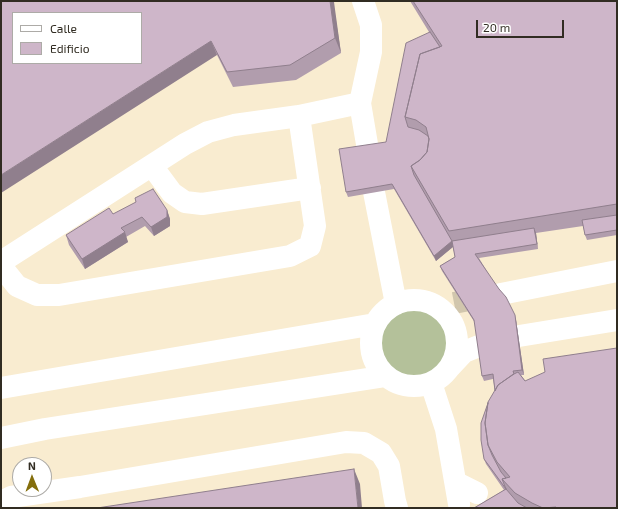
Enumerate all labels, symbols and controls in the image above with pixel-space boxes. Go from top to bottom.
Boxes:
legend [12,12,142,64]
scale bar [478,12,566,38]
text: 20 m [483,20,510,34]
text: Calle [50,21,77,35]
text: Edificio [50,41,90,55]
north arrow [12,457,52,497]
text: N [28,459,36,472]

